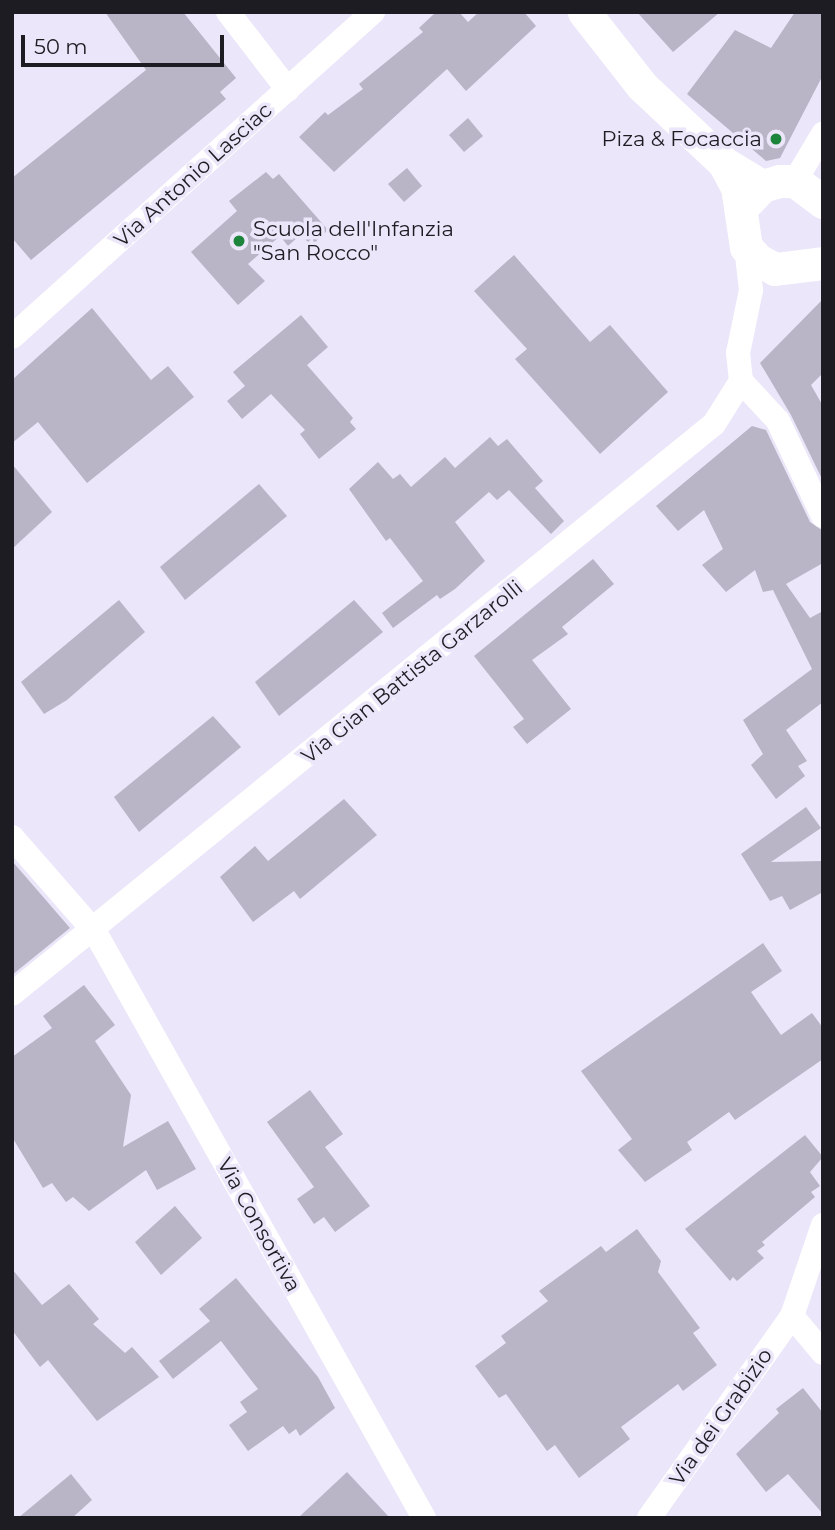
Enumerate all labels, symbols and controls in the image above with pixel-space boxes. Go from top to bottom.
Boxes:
scale bar [24,21,228,65]
text: 50 m [34,34,88,59]
street label: Via Antonio Lasciac [109,98,277,252]
place label: Piza & Focaccia [601,126,762,152]
marker: Piza & Focaccia [768,131,784,147]
place label: Scuola dell'Infanzia "San Rocco" [253,216,454,266]
marker: Scuola dell'Infanzia "San Rocco" [231,233,247,249]
street label: Via Gian Battista Garzarolli [296,575,528,769]
street label: Via Consortiva [212,1154,306,1296]
street label: Via dei Grabizio [664,1344,778,1490]

